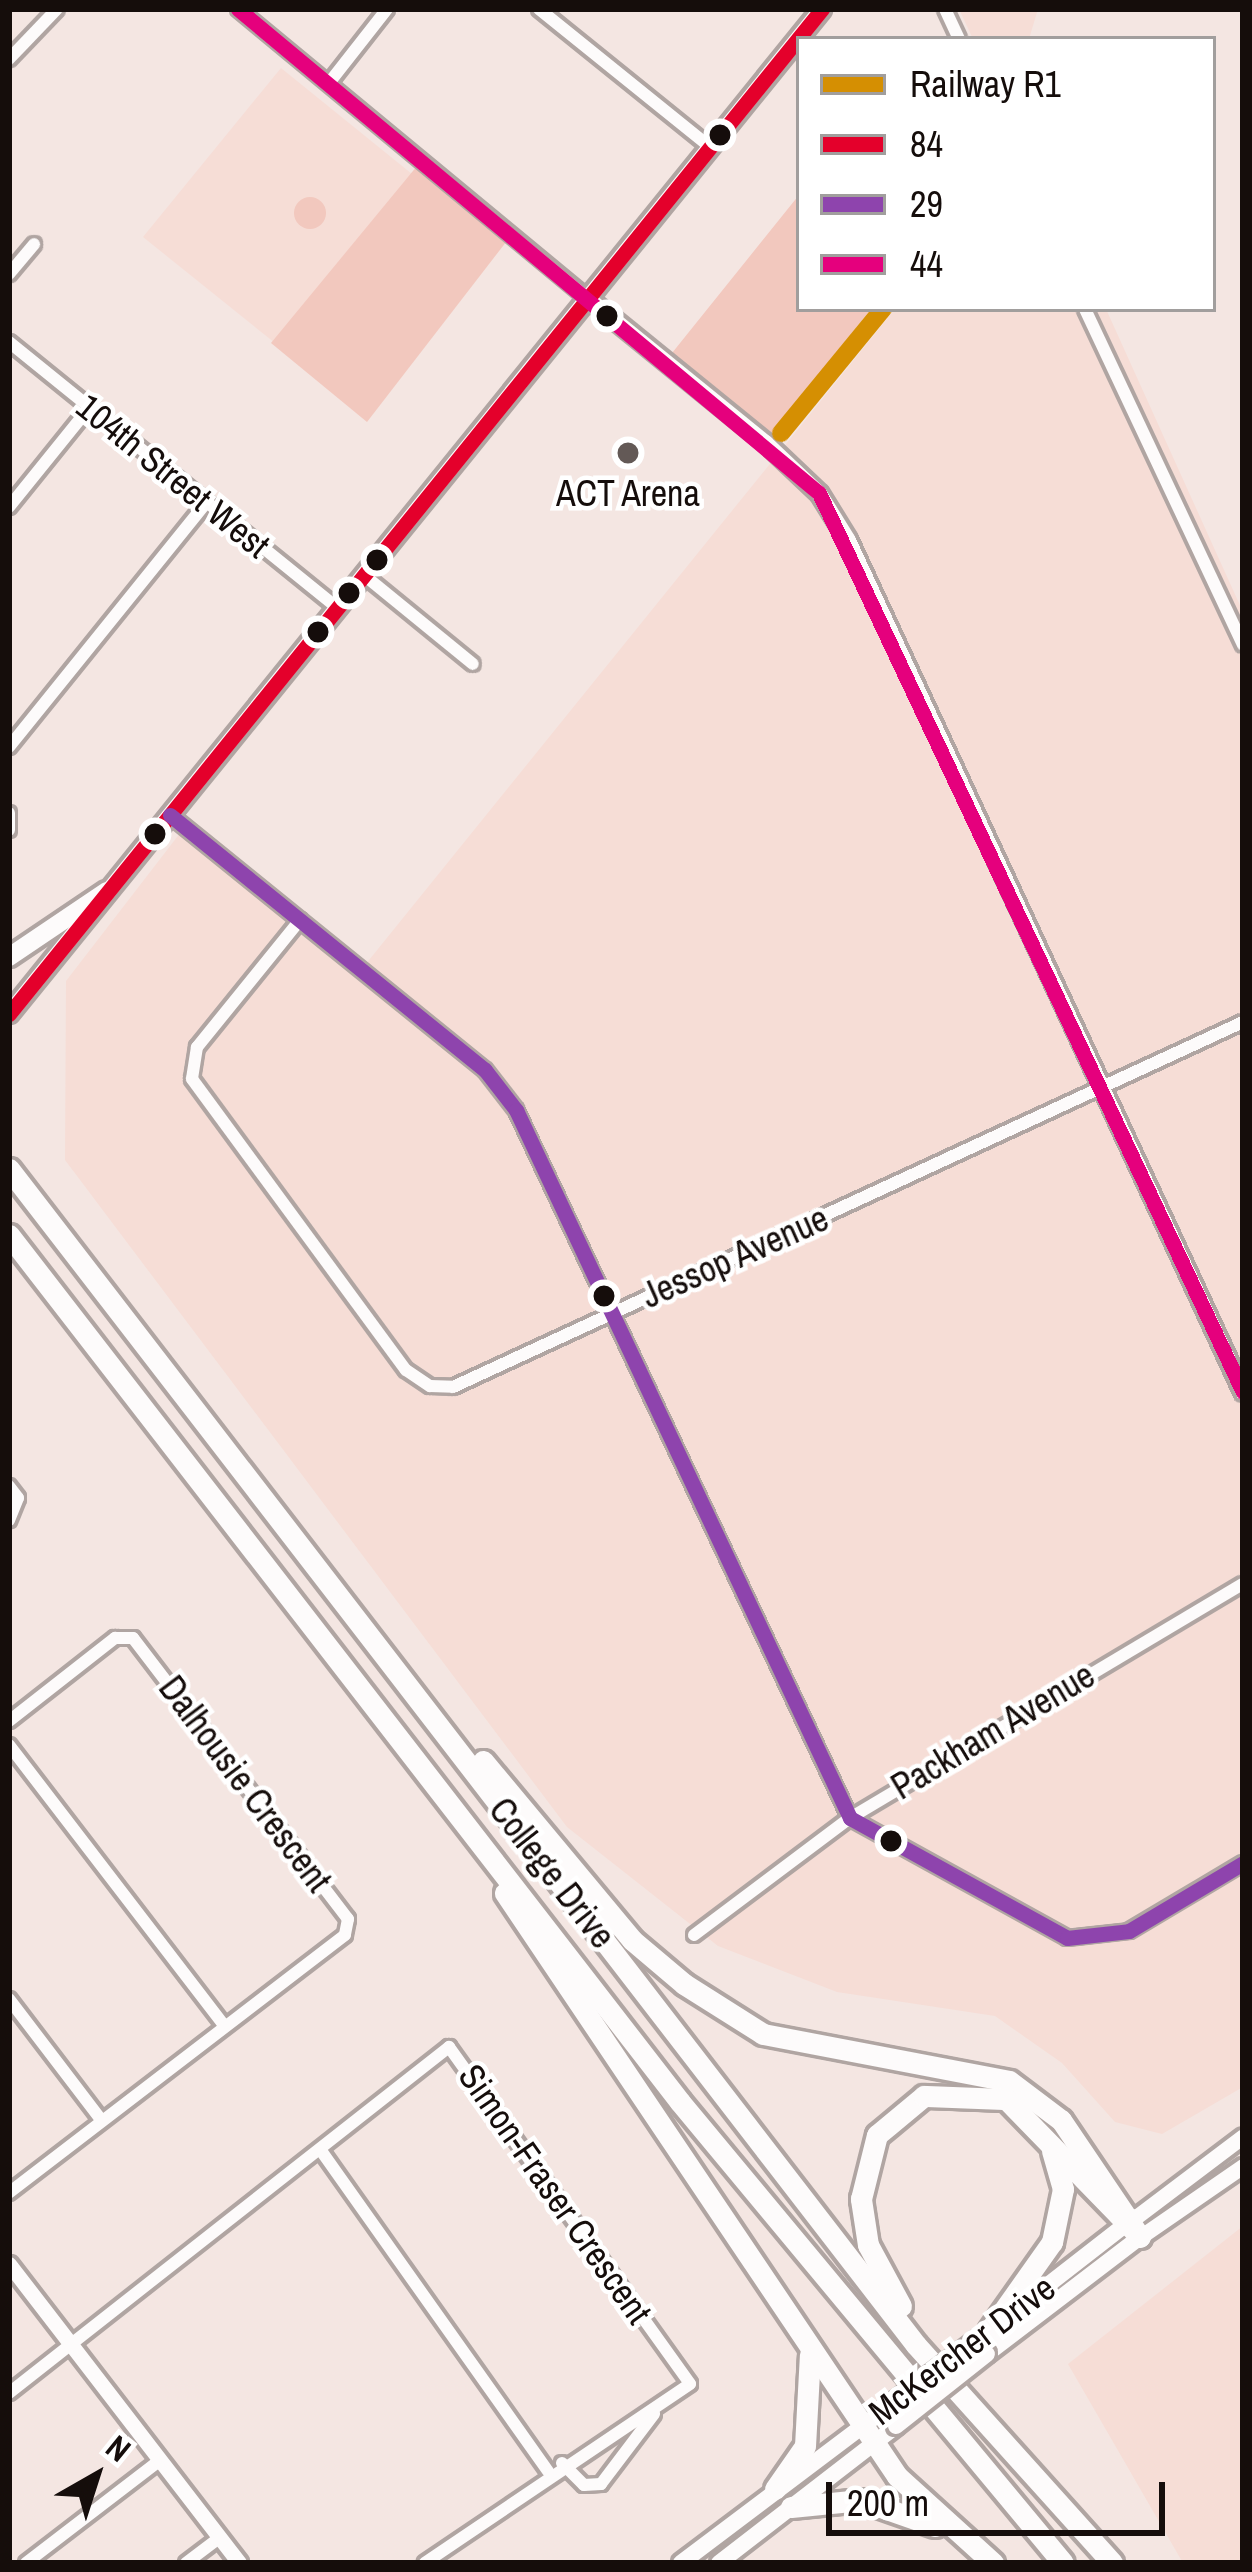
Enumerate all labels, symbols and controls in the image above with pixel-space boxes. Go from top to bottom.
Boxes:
legend [796,36,1216,312]
text: Railway R1 [910,60,1061,108]
text: 84 [910,120,943,168]
unlabelled marker [709,124,731,146]
text: 29 [910,180,943,228]
text: 44 [910,240,943,288]
unlabelled marker [596,305,618,327]
street label: 104th Street West [68,385,278,567]
marker: ACT Arena [615,440,641,466]
place label: ACT Arena [555,472,701,516]
unlabelled marker [366,549,388,571]
unlabelled marker [338,582,360,604]
unlabelled marker [307,621,329,643]
unlabelled marker [144,823,166,845]
street label: Jessop Avenue [634,1196,836,1318]
unlabelled marker [593,1285,615,1307]
street label: Packham Avenue [883,1653,1103,1809]
street label: Dalhousie Crescent [150,1667,340,1901]
street label: College Drive [480,1789,624,1957]
unlabelled marker [880,1830,902,1852]
street label: Simon-Fraser Crescent [449,2056,661,2332]
street label: McKercher Drive [861,2266,1063,2434]
north arrow [36,2416,156,2536]
text: N [97,2425,140,2471]
scale bar [832,2458,1171,2532]
text: 200 m [847,2479,929,2527]

